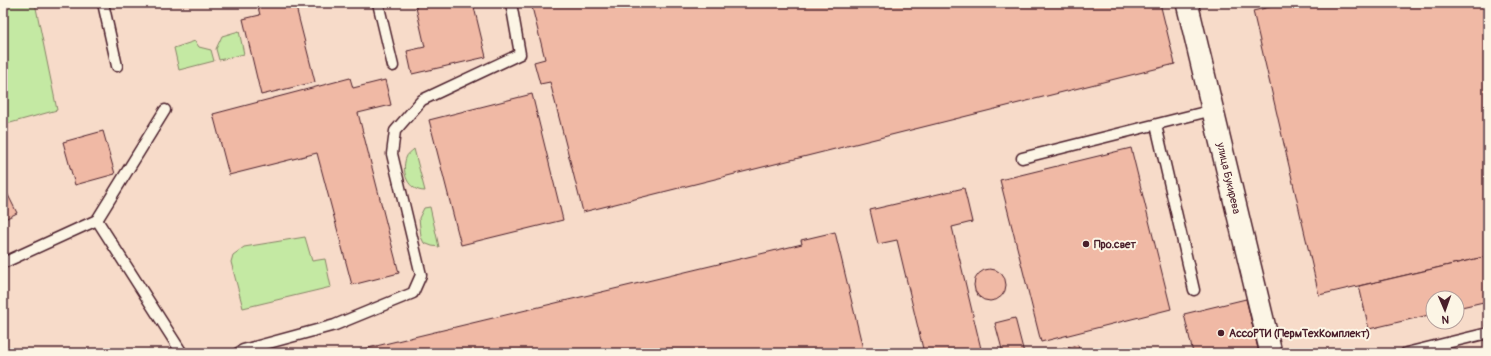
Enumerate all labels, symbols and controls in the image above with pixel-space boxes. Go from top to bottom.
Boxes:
street label: улица Букирева [1214,140,1243,215]
place label: Про.свет [1094,238,1137,251]
marker: Про.свет [1081,239,1091,249]
north arrow [1425,290,1465,330]
text: N [1441,313,1449,326]
place label: АссоРТИ (ПермТехКомплект) [1229,327,1370,340]
marker: АссоРТИ (ПермТехКомплект) [1216,328,1226,338]

